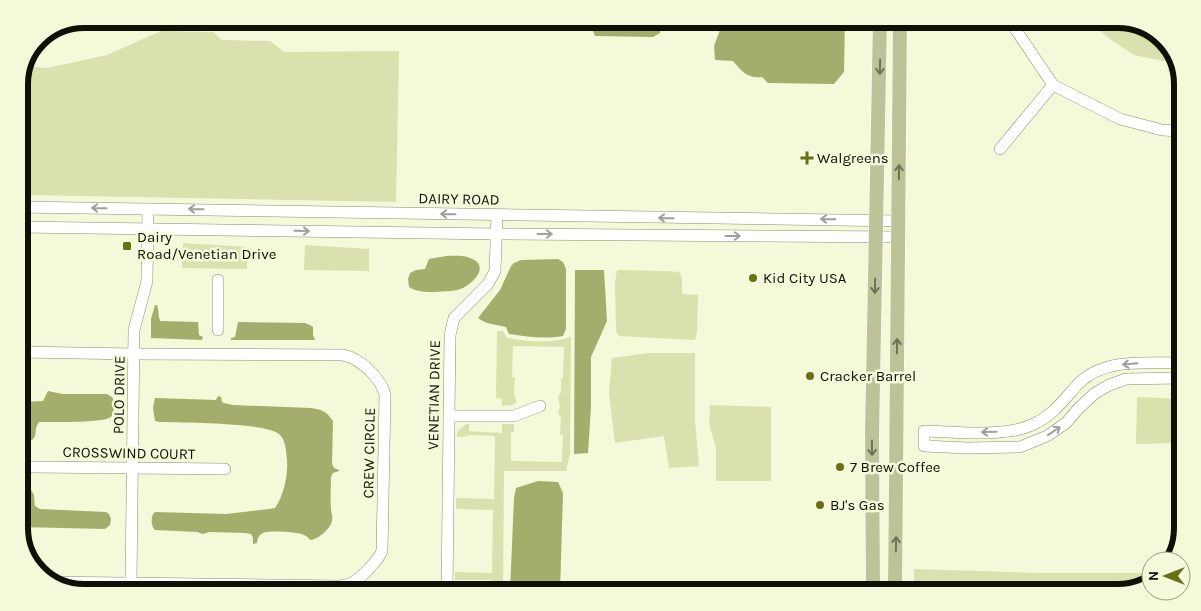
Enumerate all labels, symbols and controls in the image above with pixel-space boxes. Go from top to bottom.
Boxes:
one-way arrow [875,59,885,75]
place label: Walgreens [817,149,889,167]
marker: Walgreens [801,152,813,164]
one-way arrow [894,164,904,180]
street label: DAIRY ROAD [418,189,500,209]
one-way arrow [92,203,108,213]
one-way arrow [188,205,204,214]
one-way arrow [440,209,456,219]
one-way arrow [658,213,674,222]
one-way arrow [821,214,837,224]
one-way arrow [294,226,310,236]
place label: Dairy Road/Venetian Drive [137,228,276,263]
one-way arrow [537,230,553,239]
one-way arrow [724,231,741,241]
marker: Dairy Road/Venetian Drive [121,240,133,252]
place label: Kid City USA [763,269,847,287]
marker: Kid City USA [747,272,759,284]
one-way arrow [870,277,880,293]
one-way arrow [893,338,902,354]
street label: VENETIAN DRIVE [424,340,444,450]
street label: POLO DRIVE [109,356,129,434]
one-way arrow [1122,359,1138,369]
place label: Cracker Barrel [820,367,916,385]
marker: Cracker Barrel [804,370,816,382]
street label: CREW CIRCLE [359,407,379,499]
one-way arrow [1047,426,1061,437]
one-way arrow [982,427,998,437]
one-way arrow [867,440,877,456]
street label: CROSSWIND COURT [62,443,196,463]
place label: 7 Brew Coffee [850,458,941,476]
marker: 7 Brew Coffee [834,461,846,473]
place label: BJ's Gas [830,496,885,514]
marker: BJ's Gas [814,499,826,511]
one-way arrow [891,536,901,552]
north arrow [1141,551,1191,601]
text: N [1145,571,1162,581]

